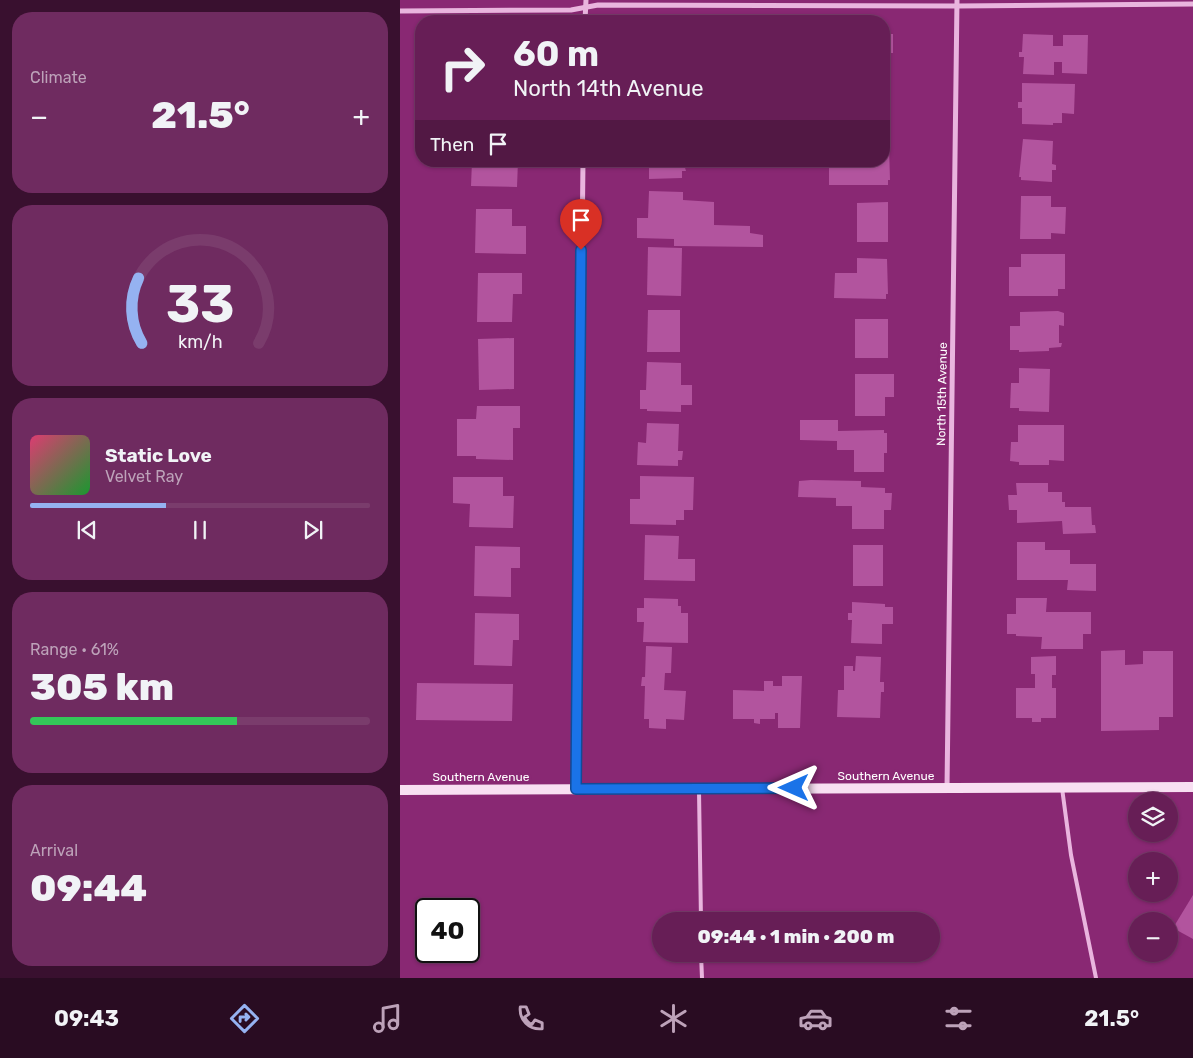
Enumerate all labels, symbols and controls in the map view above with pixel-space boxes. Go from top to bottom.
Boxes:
text: 60 m [513,33,599,75]
icon: right [430,35,495,100]
text: Climate [30,68,87,87]
text: North 14th Avenue [513,75,704,102]
text: 21.5° [151,92,250,138]
text: − [30,100,48,133]
text: + [353,100,370,133]
icon: arrive [484,130,512,158]
text: Then [430,133,474,156]
pin [560,199,602,250]
icon: arrive [567,206,595,234]
text: 33 [166,273,234,335]
text: km/h [178,331,222,352]
street label: North 15th Avenue [934,342,950,446]
text: Static Love [105,444,212,467]
text: Velvet Ray [105,467,183,486]
icon: previous [73,516,101,544]
icon: pause [186,516,214,544]
icon: next [299,516,327,544]
text: Range · 61% [30,640,119,659]
text: 305 km [30,664,174,710]
position arrow [767,761,819,813]
street label: Southern Avenue [838,769,935,783]
street label: Southern Avenue [433,770,530,784]
map controls [1128,792,1178,962]
button: layers [1128,792,1178,842]
text: Arrival [30,841,78,860]
button: + [1128,852,1178,902]
text: 09:44 [30,865,147,911]
speed limit sign: 40 [415,898,480,963]
button: − [1128,912,1178,962]
text: 09:44 · 1 min · 200 m [698,925,894,948]
icon: directions [227,1001,262,1036]
icon: music [370,1001,405,1036]
icon: phone [513,1001,548,1036]
icon: climate [656,1001,691,1036]
icon: car [798,1001,833,1036]
icon: filters [941,1001,976,1036]
text: 09:43 [54,1005,119,1032]
text: 21.5° [1084,1005,1139,1032]

